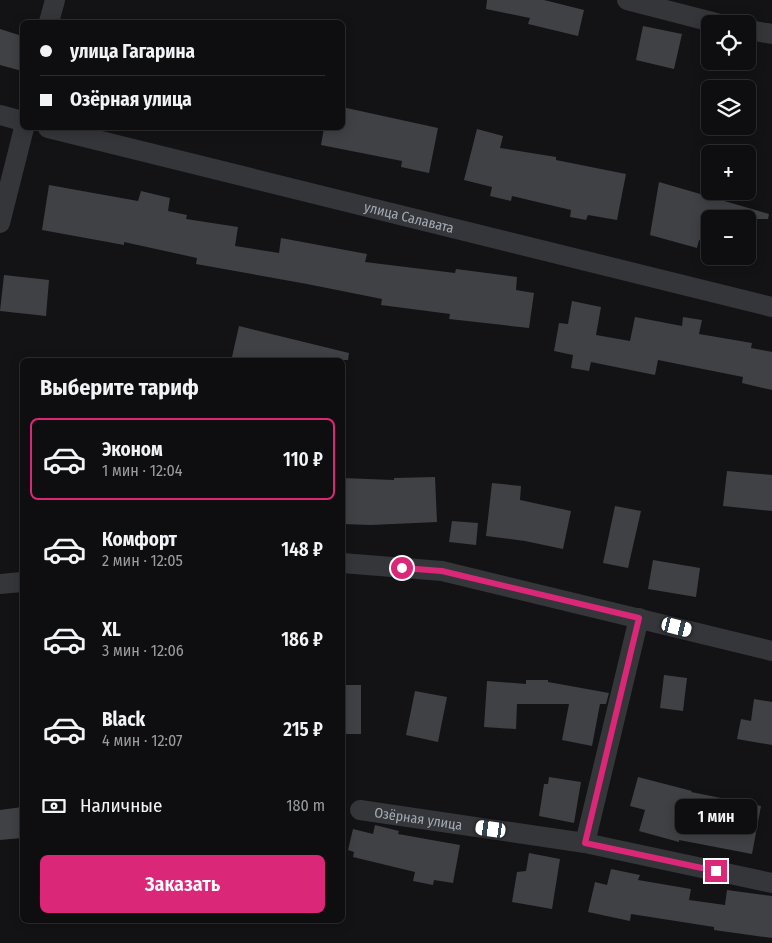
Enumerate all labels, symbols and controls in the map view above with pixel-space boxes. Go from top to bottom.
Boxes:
map controls [701,15,756,265]
button: locate [701,15,756,70]
text: улица Гагарина [70,40,195,63]
button: layers [701,80,756,135]
text: Озёрная улица [70,88,192,111]
button: + [701,145,756,200]
street label: улица Салавата [362,198,456,237]
button: − [701,210,756,265]
text: Выберите тариф [40,374,199,401]
icon: car [42,437,87,482]
text: Эконом [102,438,163,461]
text: 110 ₽ [283,448,323,471]
text: 1 мин · 12:04 [102,461,183,480]
icon: car [42,527,87,572]
text: Комфорт [102,528,177,551]
text: 148 ₽ [281,538,323,561]
text: 2 мин · 12:05 [102,551,183,570]
route start [391,557,413,579]
car [660,616,693,638]
icon: car [42,617,87,662]
text: XL [102,618,121,641]
text: 186 ₽ [281,628,323,651]
text: 3 мин · 12:06 [102,641,184,660]
icon: car [42,707,87,752]
text: Black [102,708,145,731]
text: 215 ₽ [283,718,323,741]
text: 4 мин · 12:07 [102,731,182,750]
icon: cash [40,792,68,820]
text: Наличные [80,794,162,817]
text: 180 m [286,796,325,815]
callout: 1 мин [675,798,757,834]
street label: Озёрная улица [373,804,464,833]
text: 1 мин [697,807,735,826]
car [475,819,506,839]
button: Заказать [40,855,325,913]
route end [705,860,727,882]

